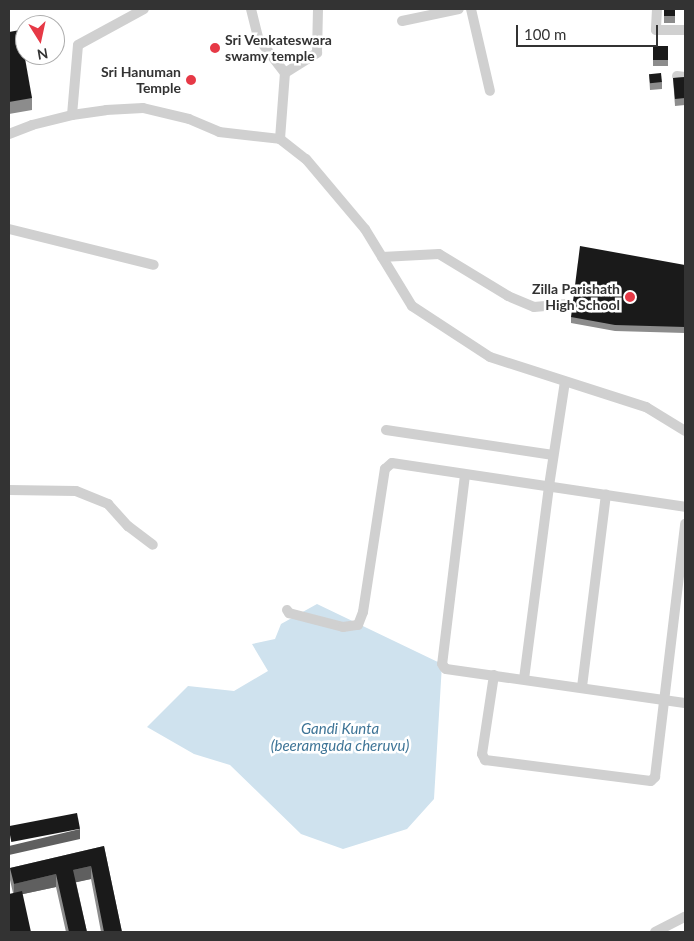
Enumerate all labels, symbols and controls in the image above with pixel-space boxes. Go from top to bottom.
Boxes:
north arrow [15,15,65,65]
scale bar [519,15,662,47]
text: 100 m [524,25,566,43]
place label: Sri Venkateswara swamy temple [225,32,332,64]
marker: Sri Venkateswara swamy temple [209,42,221,54]
text: N [36,45,49,64]
place label: Sri Hanuman Temple [101,64,181,96]
marker: Sri Hanuman Temple [185,74,197,86]
place label: Zilla Parishath High School [532,281,620,314]
marker: Zilla Parishath High School [624,291,636,303]
water label: Gandi Kunta (beeramguda cheruvu) [271,719,409,754]

